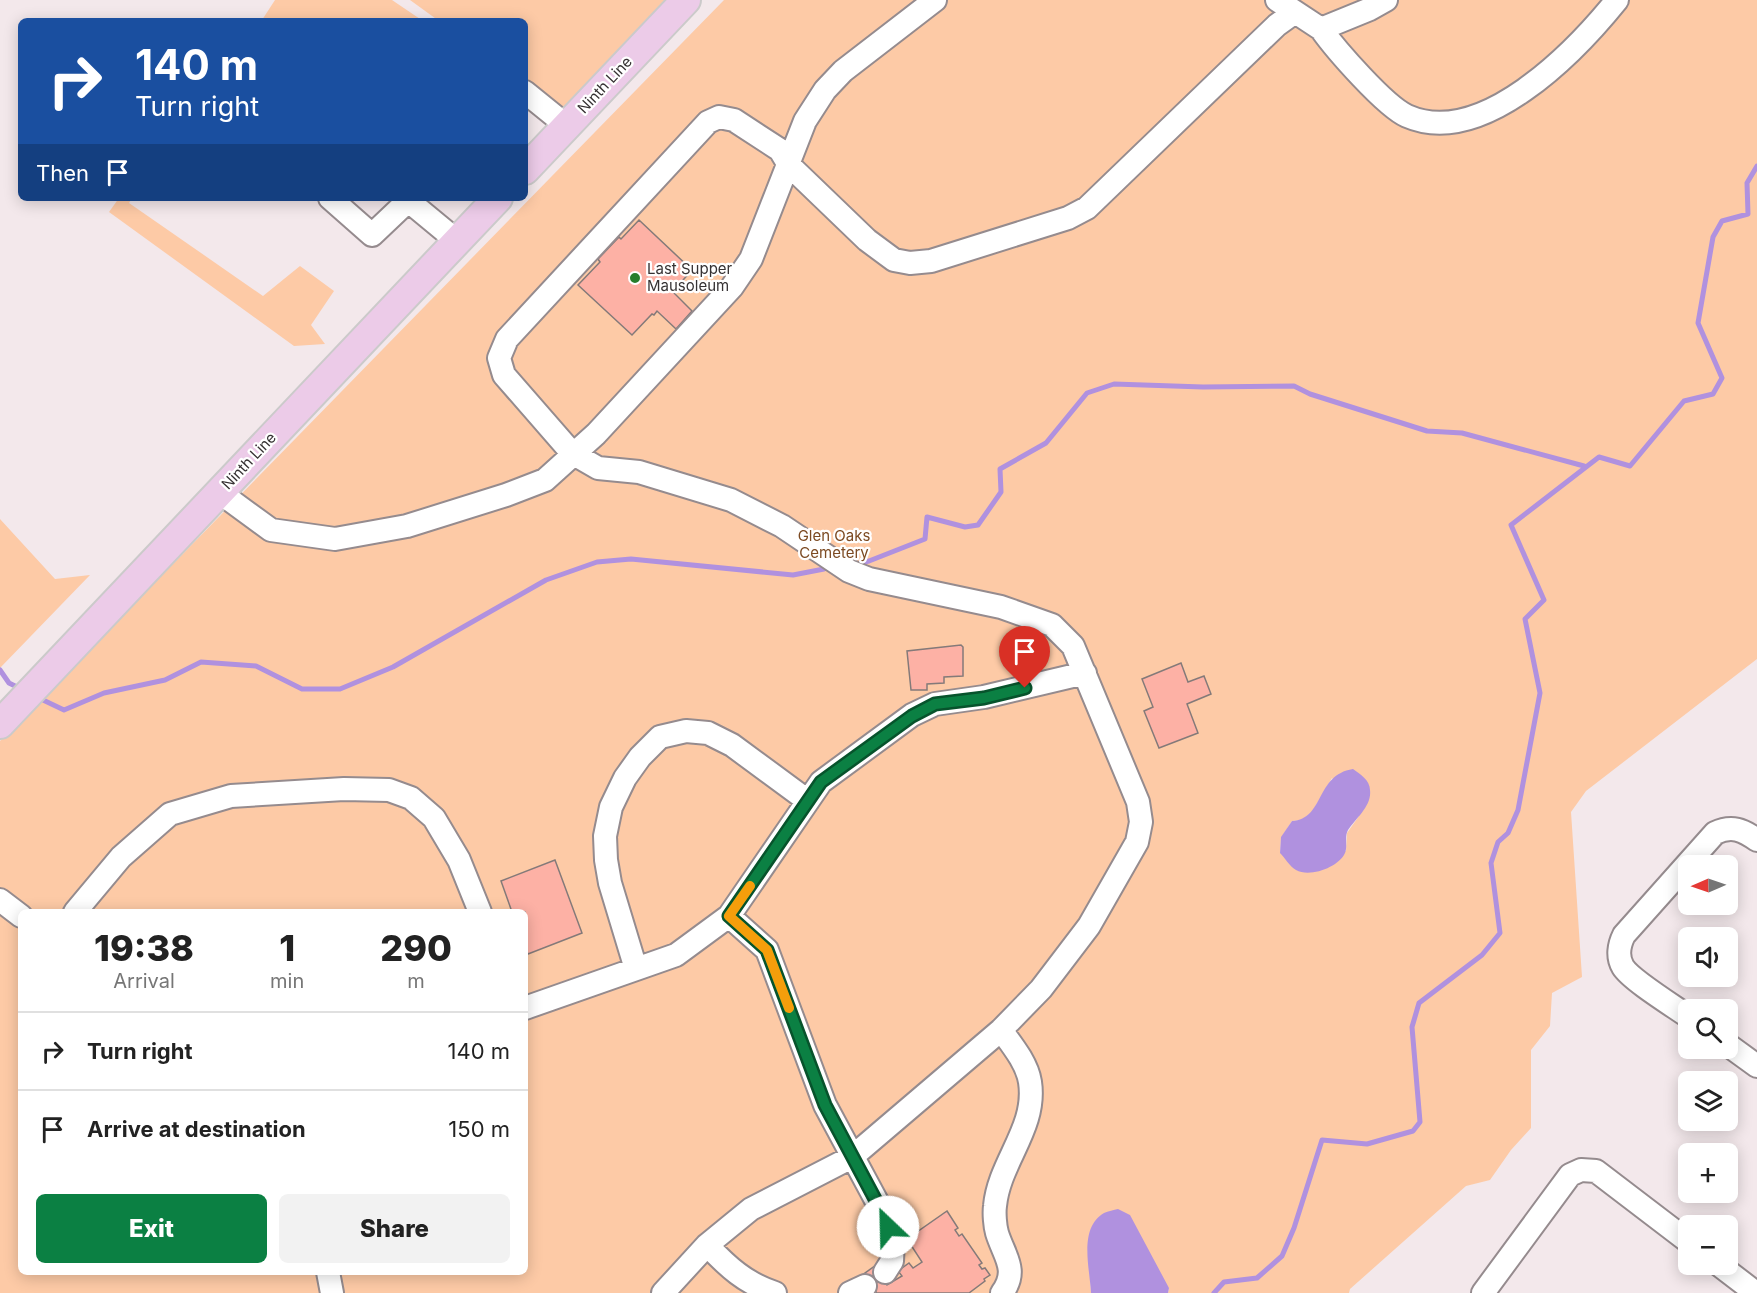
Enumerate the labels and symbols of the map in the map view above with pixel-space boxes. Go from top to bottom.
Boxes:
street label: Ninth Line [573,52,636,117]
place label: Last Supper Mausoleum [647,259,733,295]
marker: Last Supper Mausoleum [628,271,642,285]
street label: Ninth Line [217,428,280,493]
park label: Glen Oaks Cemetery [798,526,870,562]
pin [999,626,1050,688]
north arrow [1678,855,1738,915]
position arrow [856,1195,920,1259]

